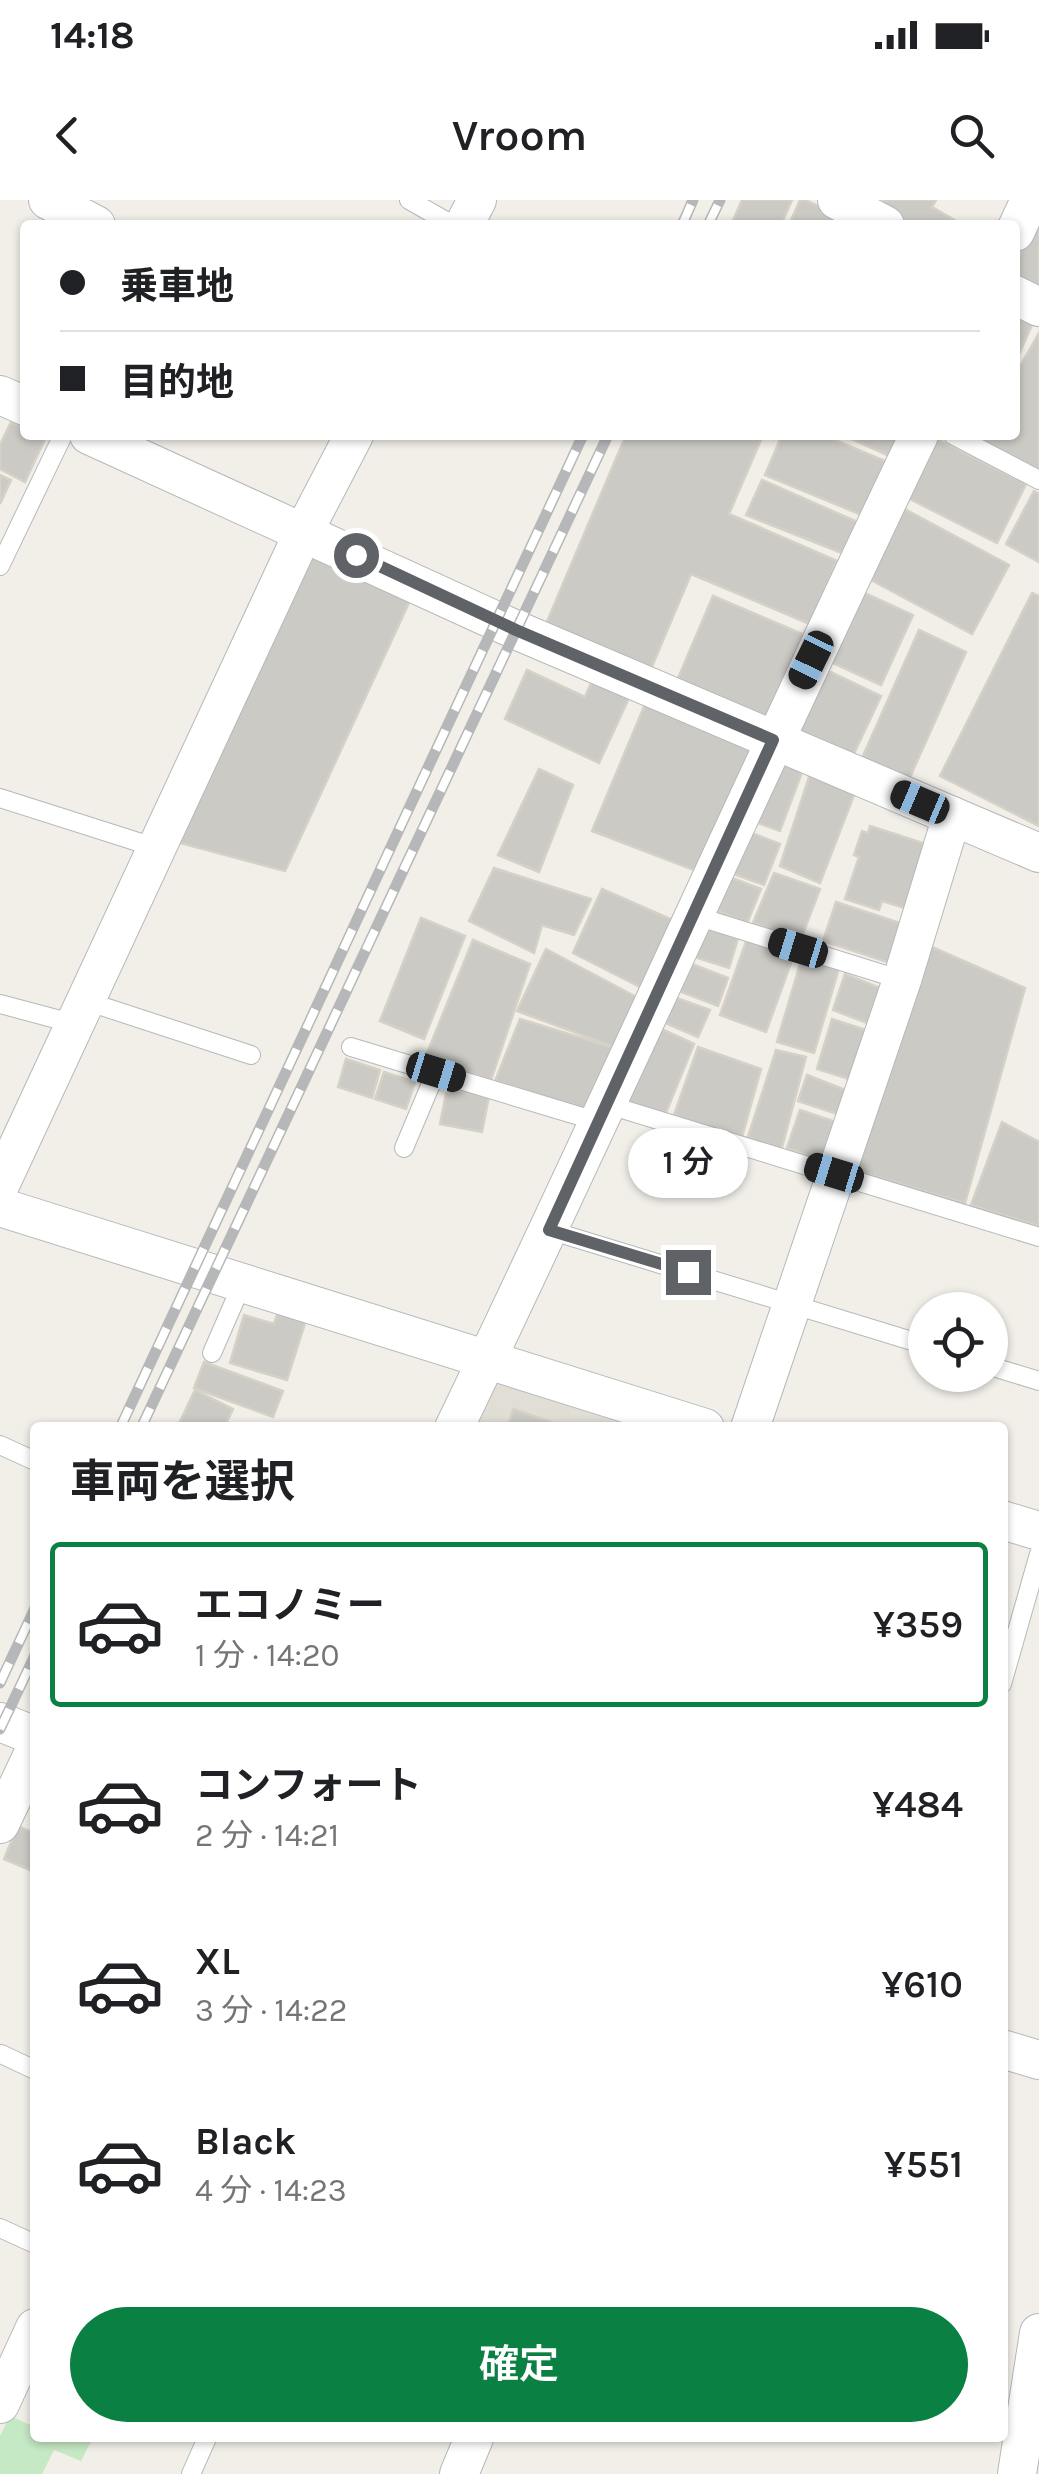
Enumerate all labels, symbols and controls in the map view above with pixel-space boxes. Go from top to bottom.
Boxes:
text: 14:18 [50,13,135,58]
icon: back [40,108,95,163]
icon: search [944,108,999,163]
text: Vroom [452,109,587,161]
text: 乗車地 [120,264,234,309]
text: 目的地 [120,360,234,405]
route start [334,533,379,578]
car [784,626,838,694]
car [887,776,953,828]
car [765,925,831,971]
car [403,1049,469,1095]
callout: 1 分 [628,1127,748,1197]
text: 1 分 [662,1144,714,1181]
car [801,1150,867,1196]
route end [666,1250,711,1295]
map controls [908,1292,1008,1392]
button: locate [908,1292,1008,1392]
text: 車両を選択 [70,1456,295,1508]
icon: car [75,1580,165,1670]
text: エコノミー [195,1583,385,1628]
text: ¥359 [873,1602,963,1647]
text: 1 分 · 14:20 [195,1637,339,1674]
icon: car [75,1760,165,1850]
text: コンフォート [195,1763,422,1808]
text: ¥484 [872,1782,963,1827]
text: 2 分 · 14:21 [195,1817,339,1854]
text: XL [195,1939,240,1984]
icon: car [75,1940,165,2030]
text: ¥610 [881,1962,963,2007]
text: 3 分 · 14:22 [195,1992,347,2029]
text: Black [195,2119,296,2164]
icon: car [75,2120,165,2210]
text: ¥551 [884,2142,963,2187]
text: 4 分 · 14:23 [195,2172,347,2209]
button: 確定 [70,2307,968,2422]

